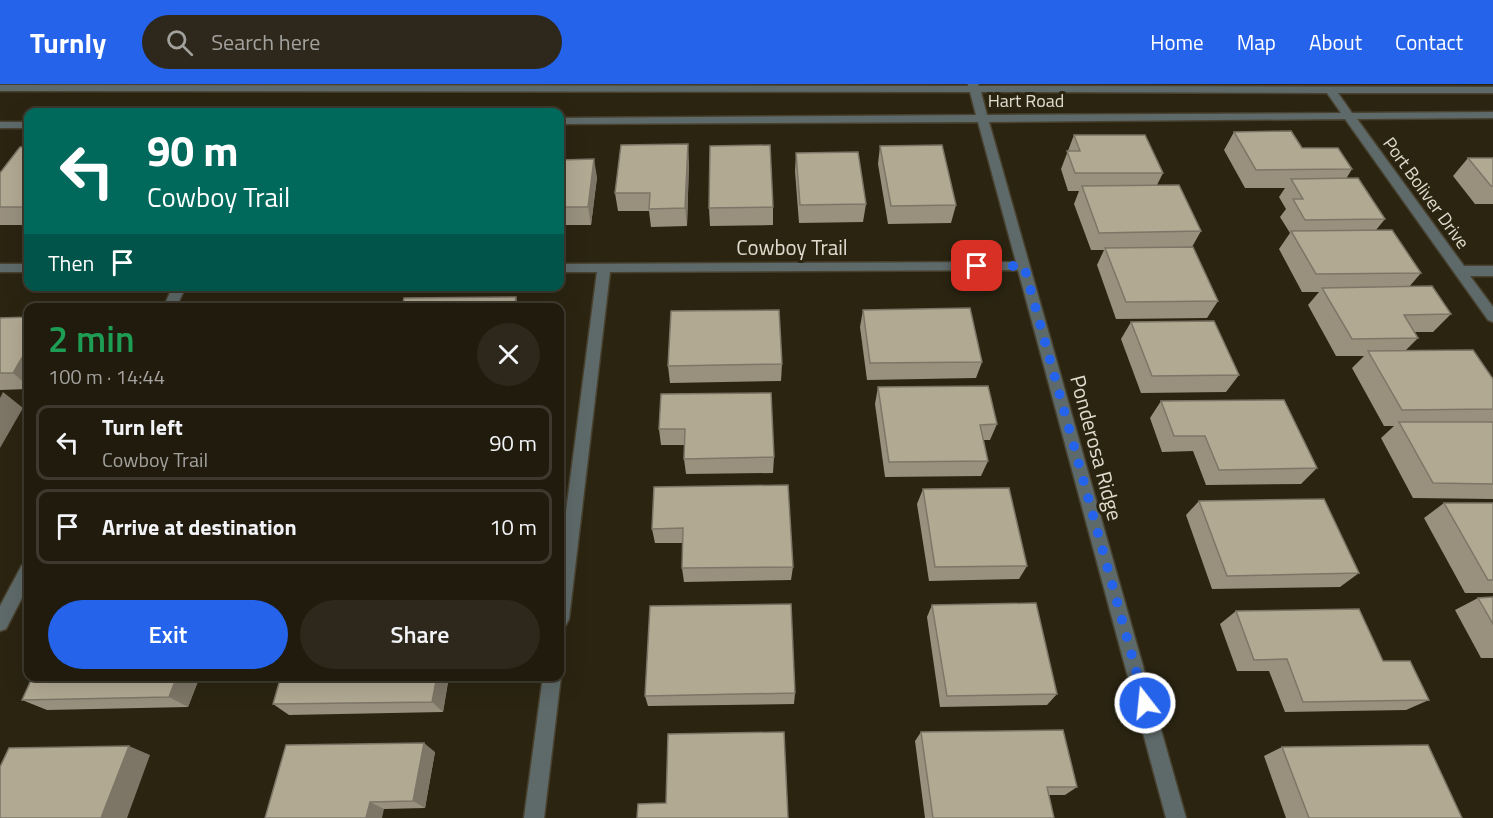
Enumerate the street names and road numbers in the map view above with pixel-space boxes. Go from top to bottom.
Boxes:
street label: Hart Road [988,87,1064,114]
street label: Port Boliver Drive [1377,131,1476,254]
street label: Cowboy Trail [736,231,848,263]
street label: Ponderosa Ridge [1062,371,1132,524]

